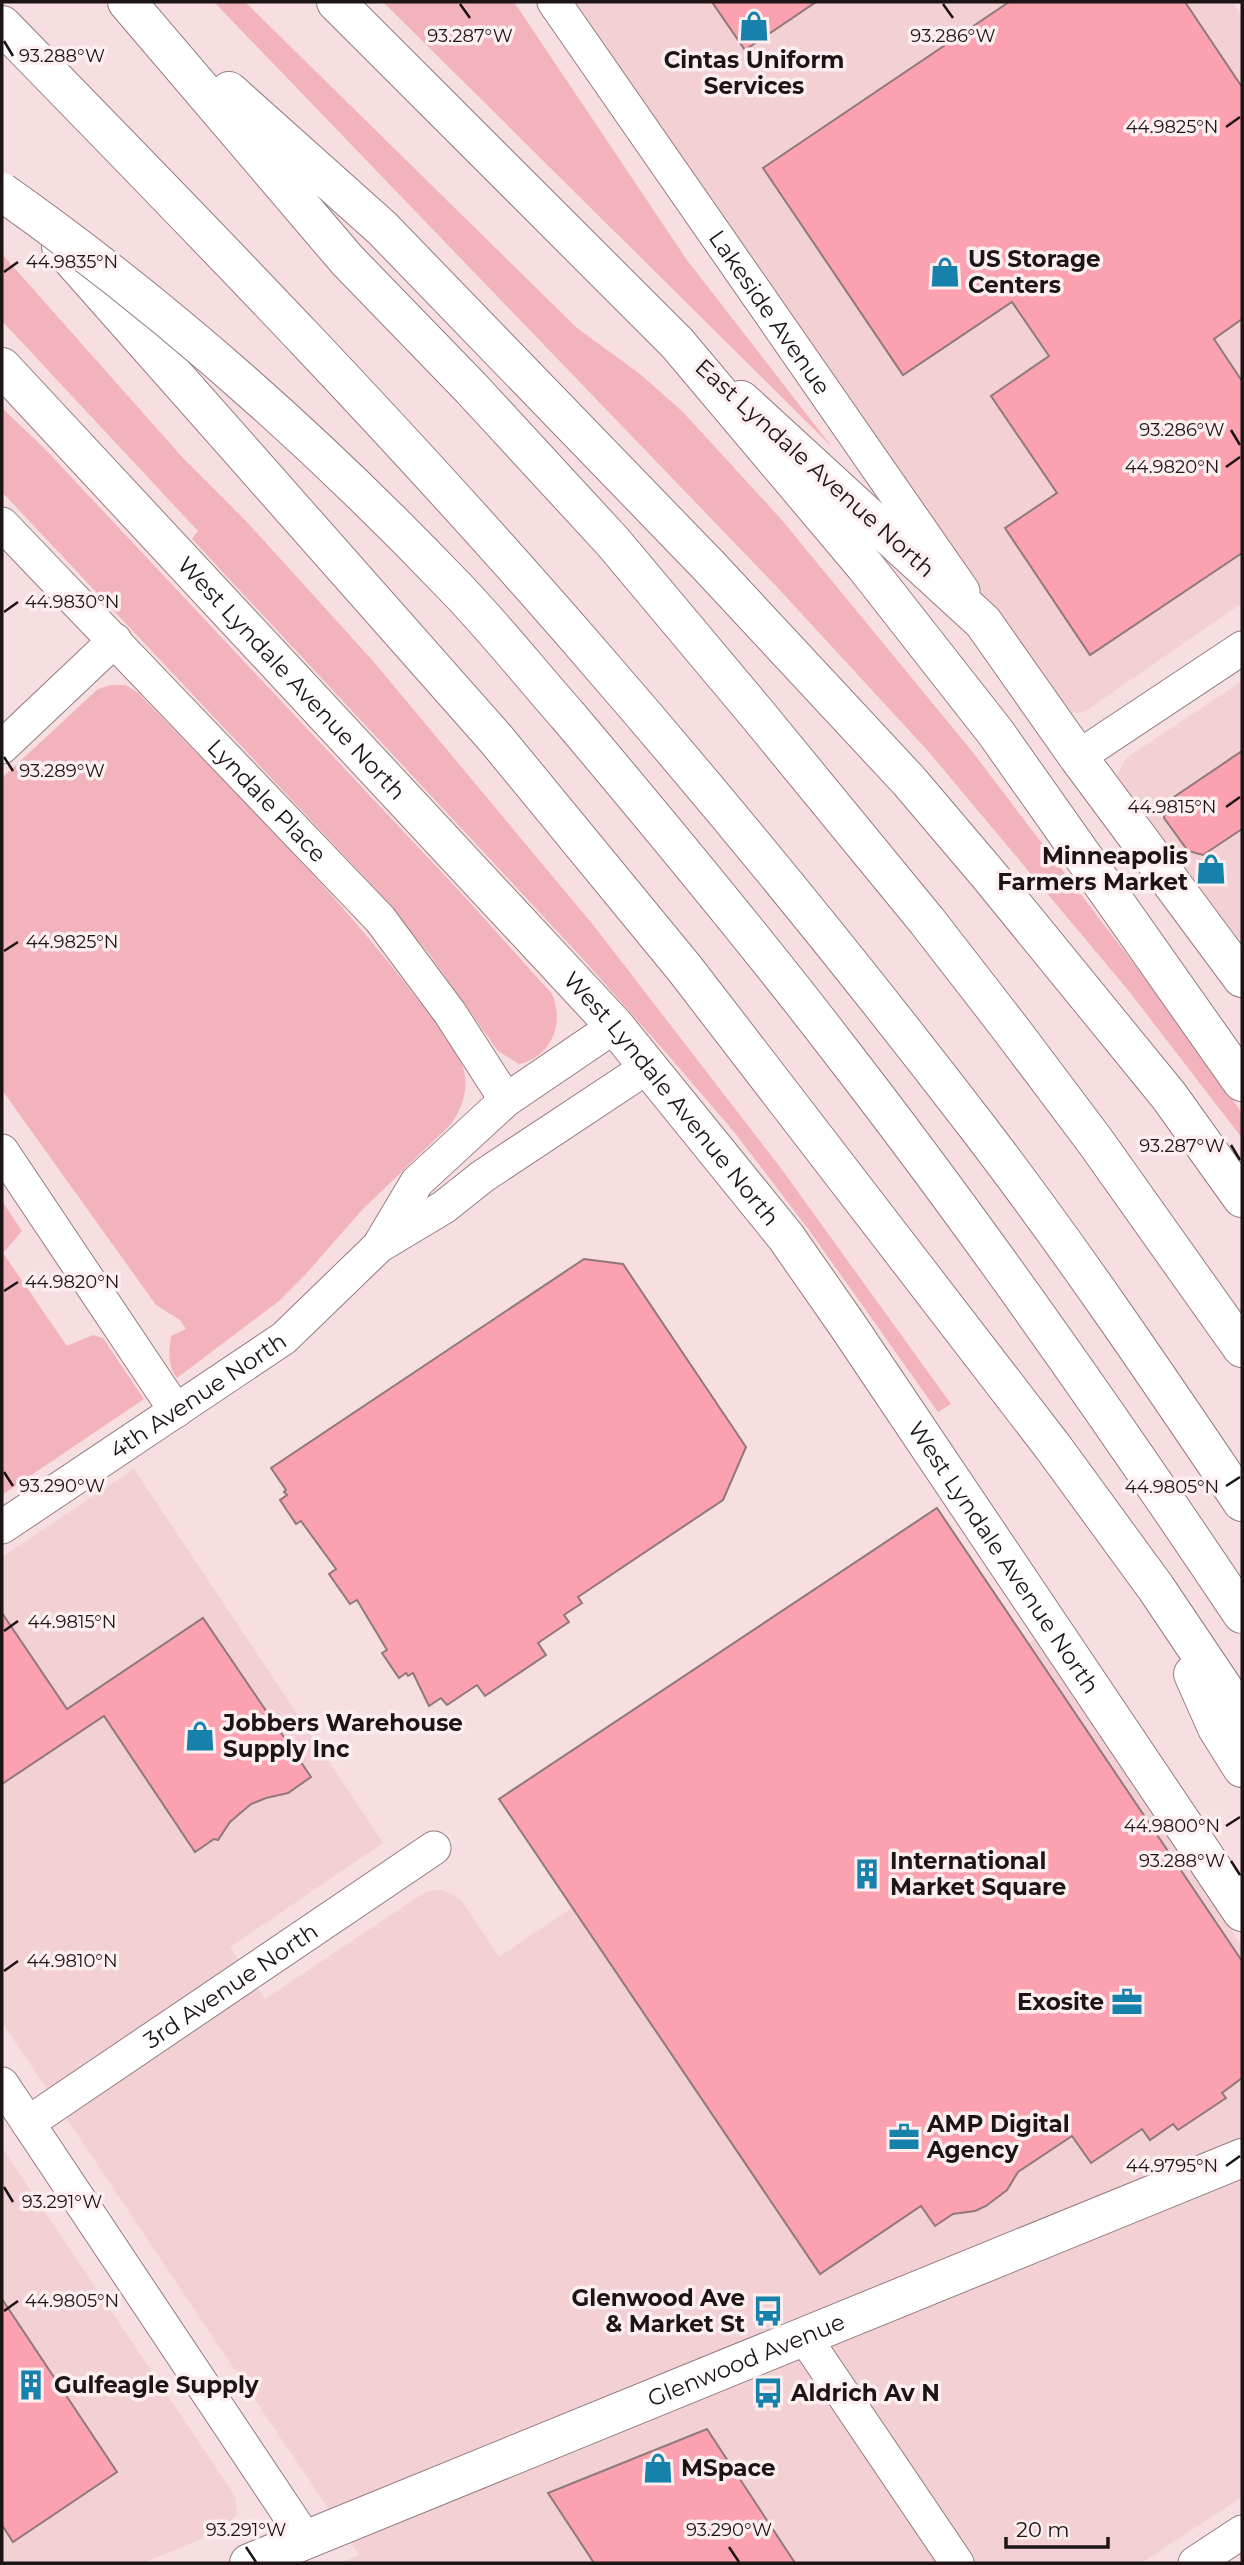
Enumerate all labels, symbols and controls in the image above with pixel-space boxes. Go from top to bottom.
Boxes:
shop icon: Cintas Uniform Services [737,9,771,43]
text: 93.287°W [427,25,513,47]
text: 93.286°W [910,25,996,47]
text: 93.288°W [19,45,105,67]
place label: Cintas Uniform Services [664,46,844,100]
text: 44.9825°N [1126,116,1218,138]
street label: Lakeside Avenue [703,225,836,400]
place label: US Storage Centers [968,245,1101,299]
text: 44.9835°N [26,251,118,273]
shop icon: US Storage Centers [928,255,962,289]
street label: East Lyndale Avenue North [689,353,941,583]
text: 93.286°W [1139,419,1225,441]
text: 44.9820°N [1125,456,1219,478]
street label: West Lyndale Avenue North [171,551,411,806]
text: 44.9830°N [25,591,119,613]
street label: Lyndale Place [201,733,332,868]
text: 93.289°W [19,760,105,782]
text: 44.9815°N [1127,796,1217,818]
place label: Minneapolis Farmers Market [997,842,1188,896]
shop icon: Minneapolis Farmers Market [1194,852,1228,886]
text: 44.9825°N [26,931,118,953]
street label: West Lyndale Avenue North [558,966,785,1231]
text: 93.287°W [1139,1135,1225,1157]
text: 44.9820°N [25,1271,119,1293]
street label: 4th Avenue North [104,1326,292,1465]
street label: West Lyndale Avenue North [902,1416,1105,1699]
text: 93.290°W [19,1475,105,1497]
text: 44.9805°N [1125,1476,1219,1498]
text: 44.9815°N [27,1611,117,1633]
place label: Jobbers Warehouse Supply Inc [222,1709,463,1763]
shop icon: Jobbers Warehouse Supply Inc [183,1719,217,1753]
text: 44.9800°N [1124,1815,1220,1837]
place label: International Market Square [890,1847,1066,1901]
text: 93.288°W [1139,1850,1225,1872]
building icon: International Market Square [850,1857,884,1891]
street label: 3rd Avenue North [139,1917,323,2054]
text: 44.9810°N [26,1950,118,1972]
office icon: Exosite [1110,1985,1144,2019]
place label: Exosite [1017,1988,1104,2016]
place label: AMP Digital Agency [926,2110,1070,2164]
office icon: AMP Digital Agency [887,2120,921,2154]
text: 44.9795°N [1126,2155,1218,2177]
text: 93.291°W [22,2191,102,2213]
place label: Glenwood Ave & Market St [572,2284,745,2338]
text: 44.9805°N [25,2290,119,2312]
bus stop icon: Glenwood Ave & Market St [751,2294,785,2328]
street label: Glenwood Avenue [644,2308,849,2413]
building icon: Gulfeagle Supply [14,2368,48,2402]
place label: Gulfeagle Supply [54,2371,259,2399]
bus stop icon: Aldrich Av N [751,2376,785,2410]
place label: Aldrich Av N [790,2379,940,2407]
shop icon: MSpace [641,2451,675,2485]
place label: MSpace [681,2454,776,2482]
scale bar [1006,2506,1108,2550]
text: 20 m [1016,2517,1070,2542]
text: 93.291°W [206,2519,286,2541]
text: 93.290°W [686,2519,772,2541]

